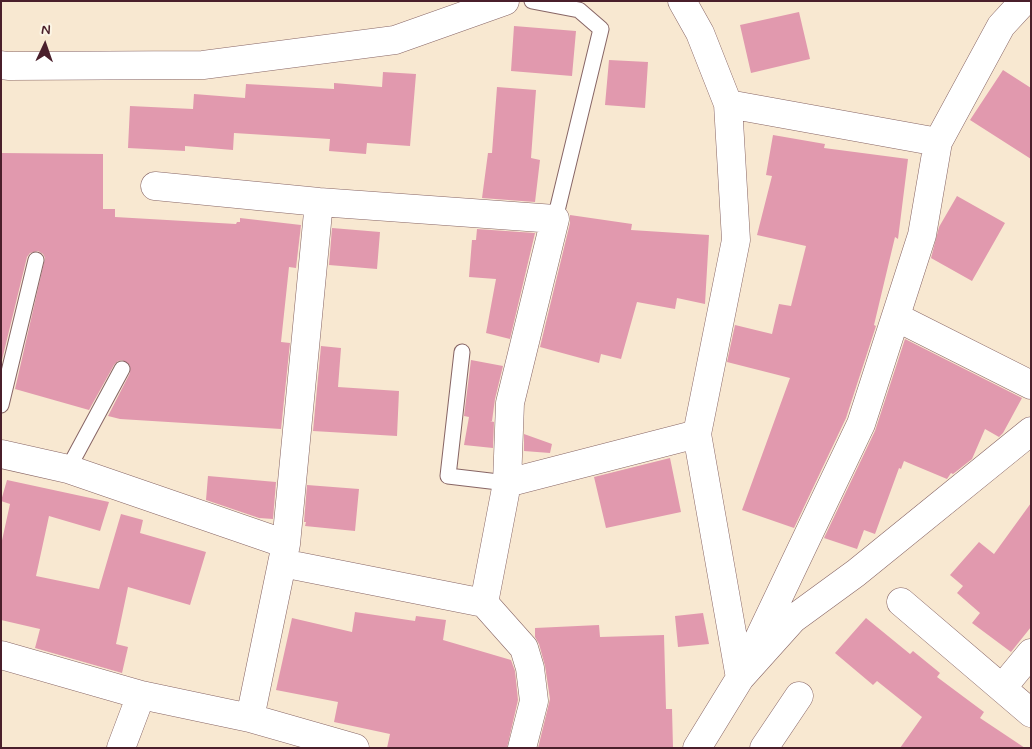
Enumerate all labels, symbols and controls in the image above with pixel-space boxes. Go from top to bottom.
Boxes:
north arrow [20,20,70,70]
text: N [41,21,51,39]

